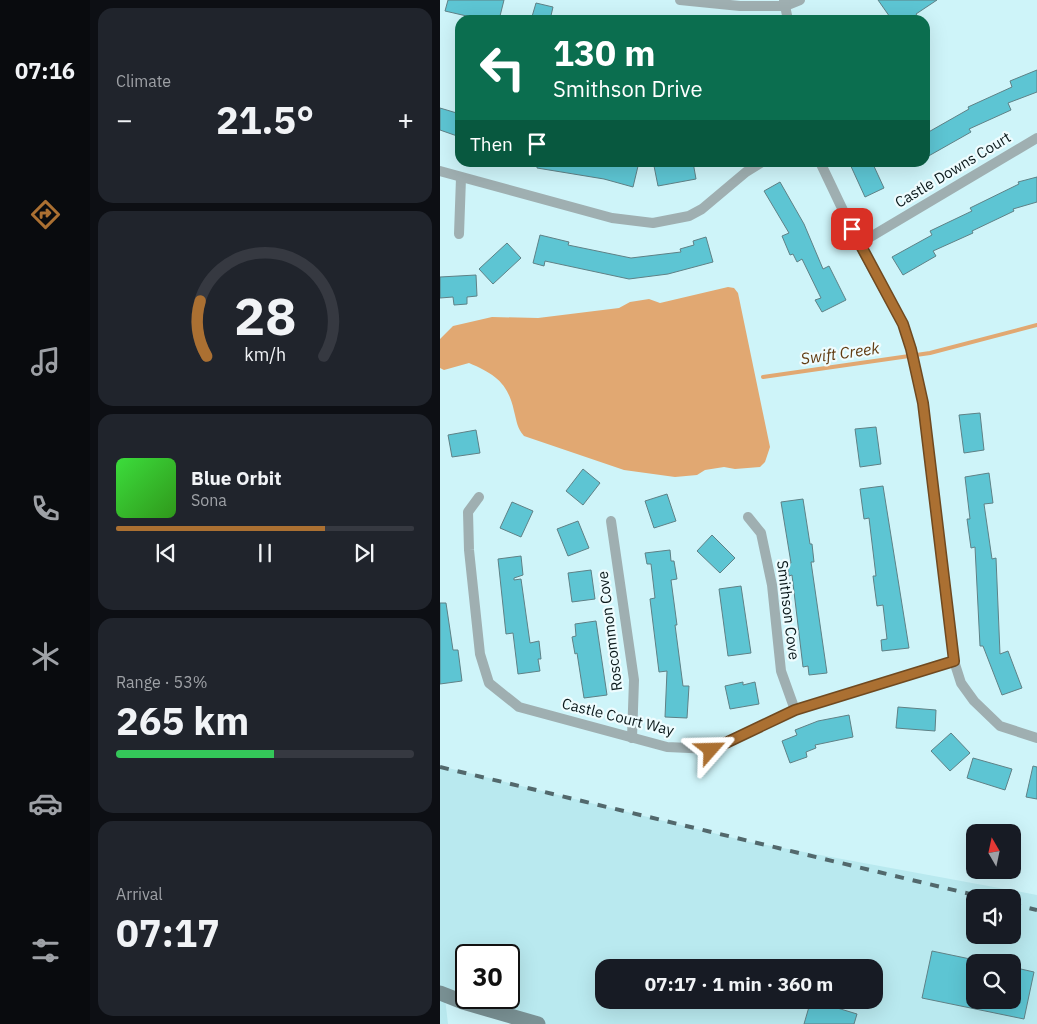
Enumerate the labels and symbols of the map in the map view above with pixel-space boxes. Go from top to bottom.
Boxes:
street label: Castle Downs Court [891,127,1014,212]
pin [831,208,873,250]
water label: Swift Creek [799,337,881,368]
street label: Smithson Cove [773,559,804,661]
street label: Roscommon Cove [593,570,626,692]
street label: Castle Court Way [560,693,677,740]
position arrow [684,723,736,775]
north arrow [966,824,1021,879]
speed limit sign: 30 [455,944,520,1009]

